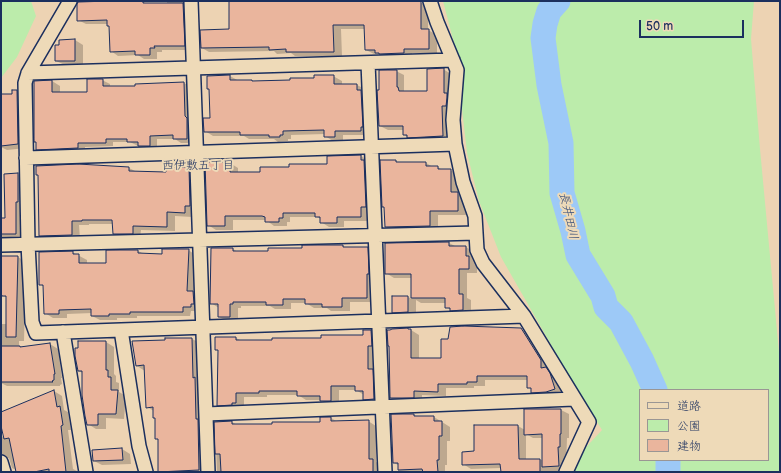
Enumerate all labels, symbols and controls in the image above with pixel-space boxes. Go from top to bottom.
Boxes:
scale bar [641,12,746,38]
text: 50 m [646,19,673,34]
district label: 西伊敷五丁目 [162,159,234,173]
water label: 長井田川 [556,191,580,241]
legend [639,389,769,461]
text: 道路 [677,399,701,414]
text: 公園 [677,419,701,434]
text: 建物 [677,439,701,454]

